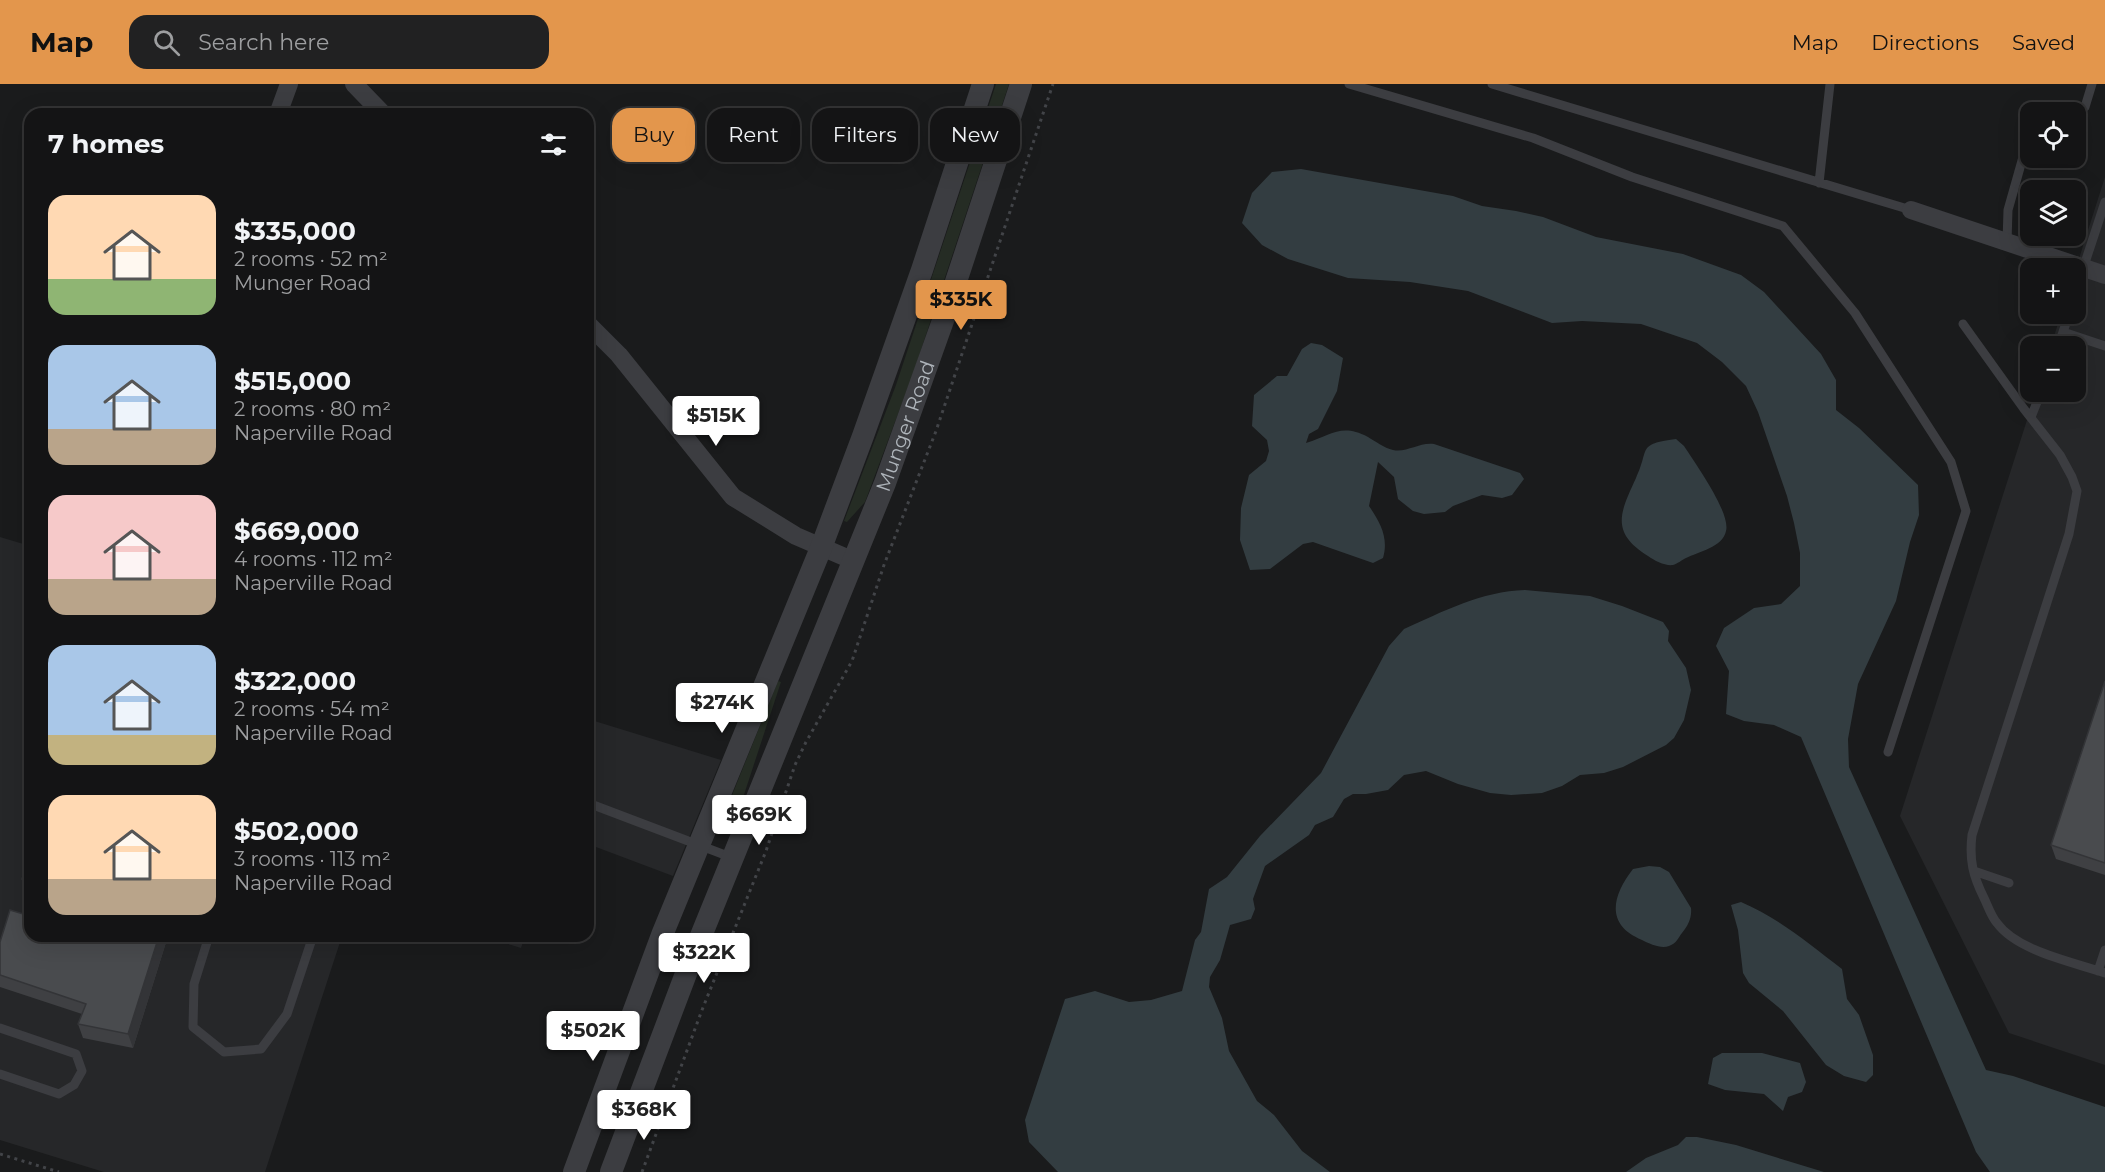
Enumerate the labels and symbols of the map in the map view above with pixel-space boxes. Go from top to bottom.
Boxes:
pin: $335K [919,280,1003,331]
street label: Munger Road [871,357,940,495]
pin: $515K [674,396,758,447]
pin: $274K [680,683,764,734]
pin: $669K [717,795,801,846]
pin: $322K [662,933,746,984]
pin: $502K [551,1011,635,1062]
pin: $368K [602,1090,686,1141]

